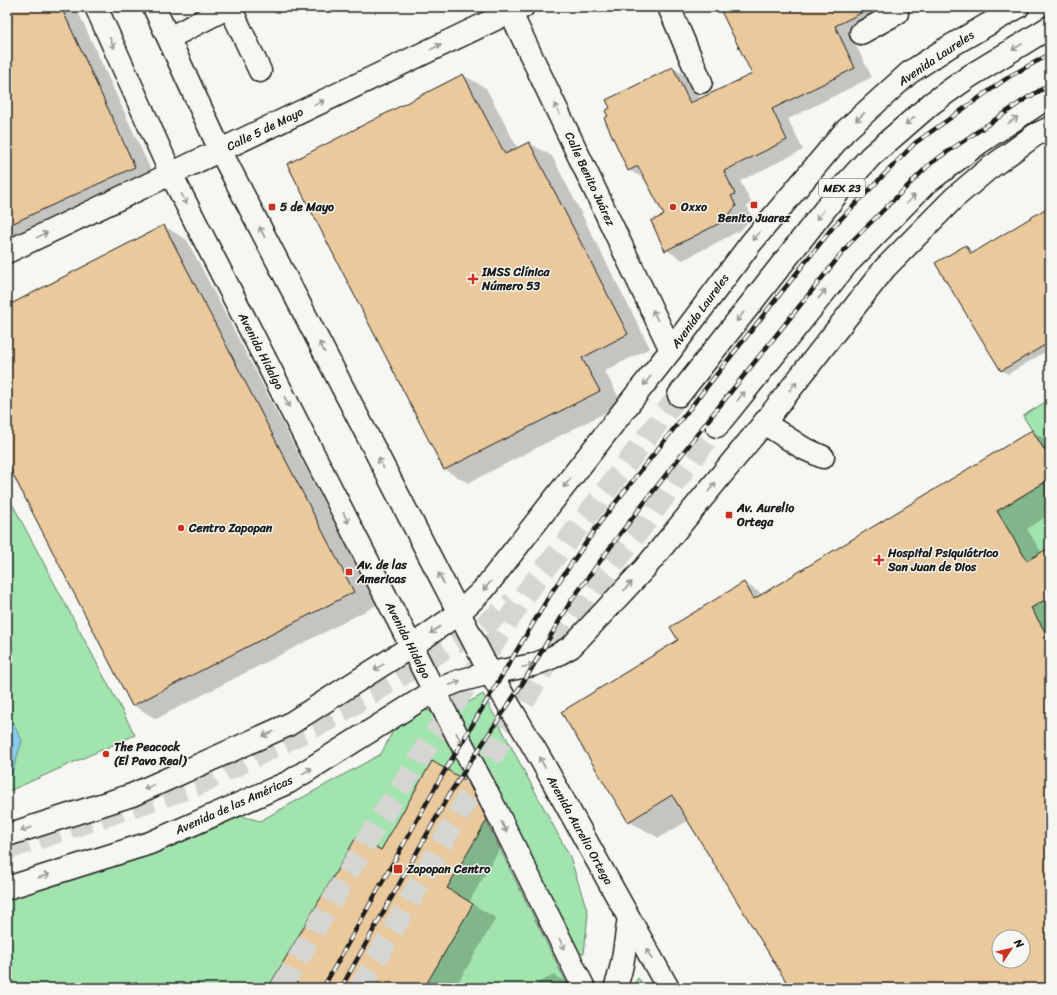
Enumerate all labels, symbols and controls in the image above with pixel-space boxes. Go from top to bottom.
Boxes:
street label: Avenida Laureles [893,24,979,92]
one-way arrow [108,36,116,48]
one-way arrow [430,43,442,50]
one-way arrow [1012,43,1023,51]
one-way arrow [312,99,324,106]
street label: Calle 5 de Mayo [223,101,307,157]
one-way arrow [553,104,560,116]
one-way arrow [855,112,865,121]
one-way arrow [1008,116,1019,124]
one-way arrow [905,117,916,126]
street label: Calle Benito Juárez [558,128,622,230]
road number: MEX 23 [819,179,865,197]
one-way arrow [180,193,188,205]
one-way arrow [906,194,916,204]
place label: 5 de Mayo [280,196,334,218]
place label: Oxxo [680,196,708,218]
marker: Benito Juarez [749,200,759,210]
marker: 5 de Mayo [267,202,277,212]
marker: Oxxo [668,202,678,212]
place label: Benito Juarez [718,207,791,229]
one-way arrow [816,209,825,220]
one-way arrow [258,226,266,238]
one-way arrow [36,231,48,238]
one-way arrow [752,231,761,241]
place label: IMSS Clínica Número 53 [481,261,551,297]
street label: Avenida Laureles [665,269,735,354]
marker: IMSS Clínica Número 53 [467,273,479,285]
one-way arrow [818,289,827,300]
street label: Avenida Hidalgo [232,307,290,394]
one-way arrow [651,309,658,321]
one-way arrow [736,311,744,322]
one-way arrow [318,341,325,353]
one-way arrow [643,376,651,387]
one-way arrow [789,381,798,392]
one-way arrow [737,390,745,401]
one-way arrow [284,396,291,408]
one-way arrow [377,457,385,469]
one-way arrow [562,478,571,489]
one-way arrow [707,482,716,493]
place label: Av. Aurelio Ortega [736,497,795,533]
marker: Av. Aurelio Ortega [724,510,734,520]
one-way arrow [343,511,350,523]
place label: Centro Zapopan [188,517,273,539]
marker: Centro Zapopan [176,523,186,533]
place label: Hospital Psiquiátrico San Juan de Dios [887,542,999,578]
place label: Av. de las Americas [356,554,407,590]
marker: Hospital Psiquiátrico San Juan de Dios [873,554,885,566]
marker: Av. de las Americas [344,567,354,577]
one-way arrow [437,572,444,584]
one-way arrow [482,580,491,591]
one-way arrow [623,582,632,592]
street label: Avenida Hidalgo [379,596,437,683]
one-way arrow [430,626,441,634]
one-way arrow [521,661,534,669]
one-way arrow [374,663,385,671]
one-way arrow [448,678,460,686]
one-way arrow [262,731,274,738]
one-way arrow [455,732,463,744]
place label: The Peacock (El Pavo Real) [114,736,187,772]
marker: The Peacock (El Pavo Real) [101,749,111,759]
one-way arrow [538,756,546,768]
one-way arrow [301,766,313,774]
street label: Avenida de las Américas [171,769,297,841]
street label: Avenida Aurelio Ortega [540,770,619,889]
one-way arrow [143,784,155,791]
one-way arrow [501,821,508,833]
one-way arrow [20,826,33,833]
place label: Zapopan Centro [406,858,491,880]
marker: Zapopan Centro [392,863,404,875]
one-way arrow [38,872,51,879]
north arrow [991,929,1031,969]
text: N [1008,934,1029,952]
one-way arrow [559,938,566,950]
one-way arrow [644,948,652,960]

